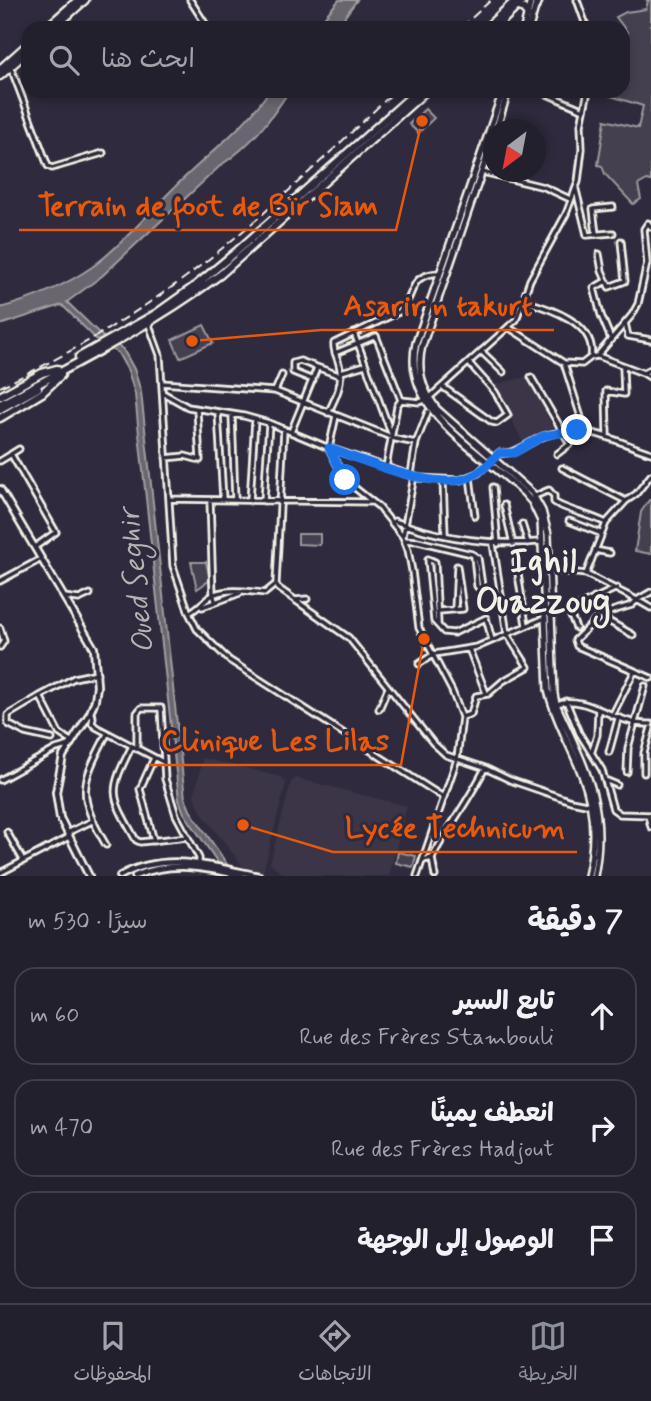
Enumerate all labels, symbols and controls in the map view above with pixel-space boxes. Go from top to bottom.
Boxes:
search box [21,21,630,98]
icon: search [45,41,83,79]
text: ابحث هنا [101,43,195,77]
north arrow [483,119,546,182]
callout: Terrain de foot de Bïr Slam [19,179,396,230]
text: Terrain de foot de Bïr Slam [38,187,378,229]
callout: Asarir n takurt [321,279,554,330]
text: Asarir n takurt [343,287,533,326]
route end [561,414,592,445]
route start [329,464,360,495]
water label: Oued Seghir [110,503,167,655]
district label: Ighil Ouazzoug [475,539,611,629]
callout: Clinique Les Lilas [149,714,401,765]
text: Clinique Les Lilas [161,722,390,761]
callout: Lycée Technicum [333,801,577,852]
text: Lycée Technicum [345,809,565,848]
text: 7 دقيقة [527,902,623,941]
text: سيرًا · 530 m [28,907,148,937]
text: تابع السير [454,985,554,1019]
icon: ahead [583,997,621,1035]
text: 60 m [30,1001,79,1031]
text: Rue des Frères Stambouli [299,1023,554,1053]
text: انعطف يمينًا [431,1097,554,1131]
icon: right [583,1109,621,1147]
text: 470 m [30,1113,93,1143]
text: Rue des Frères Hadjout [331,1135,554,1165]
icon: arrive [583,1221,621,1259]
text: الوصول إلى الوجهة [357,1224,554,1258]
tab: المحفوظات [73,1317,152,1390]
tab: الاتجاهات [298,1317,372,1390]
tab: الخريطة [518,1317,578,1390]

